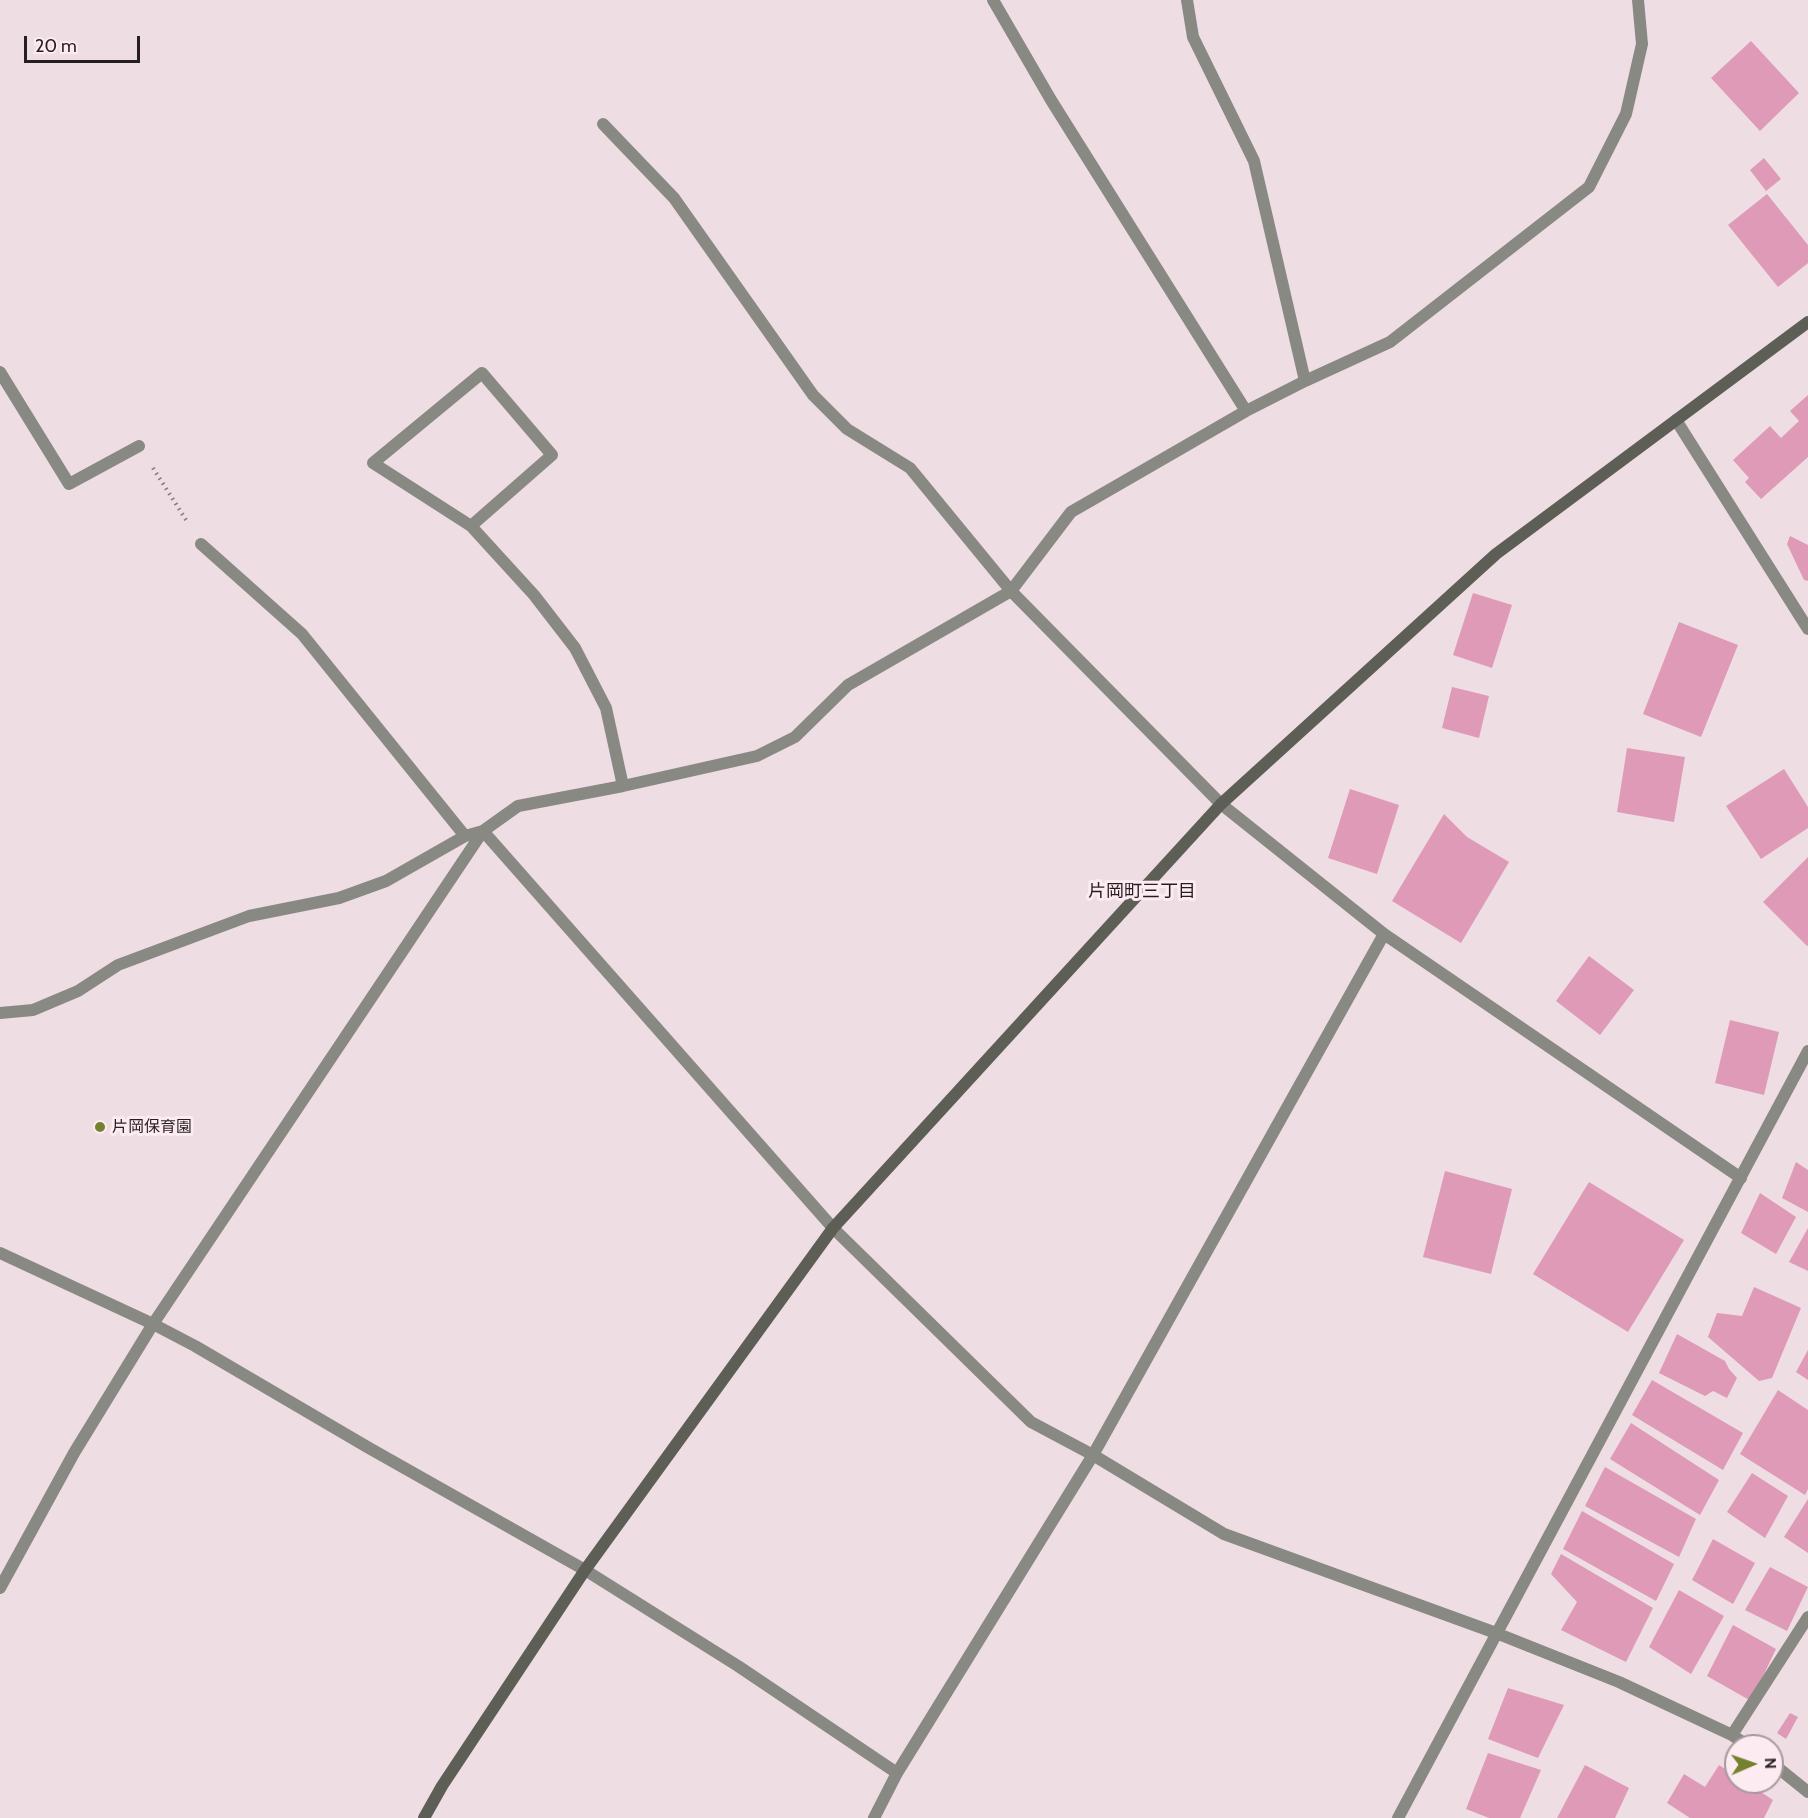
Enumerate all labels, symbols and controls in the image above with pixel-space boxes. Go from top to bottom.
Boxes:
scale bar [27,24,142,62]
text: 20 m [35,35,77,57]
district label: 片岡町三丁目 [1088,881,1196,903]
place label: 片岡保育園 [112,1117,192,1137]
marker: 片岡保育園 [93,1120,107,1134]
north arrow [1724,1734,1784,1794]
text: N [1761,1757,1780,1769]

